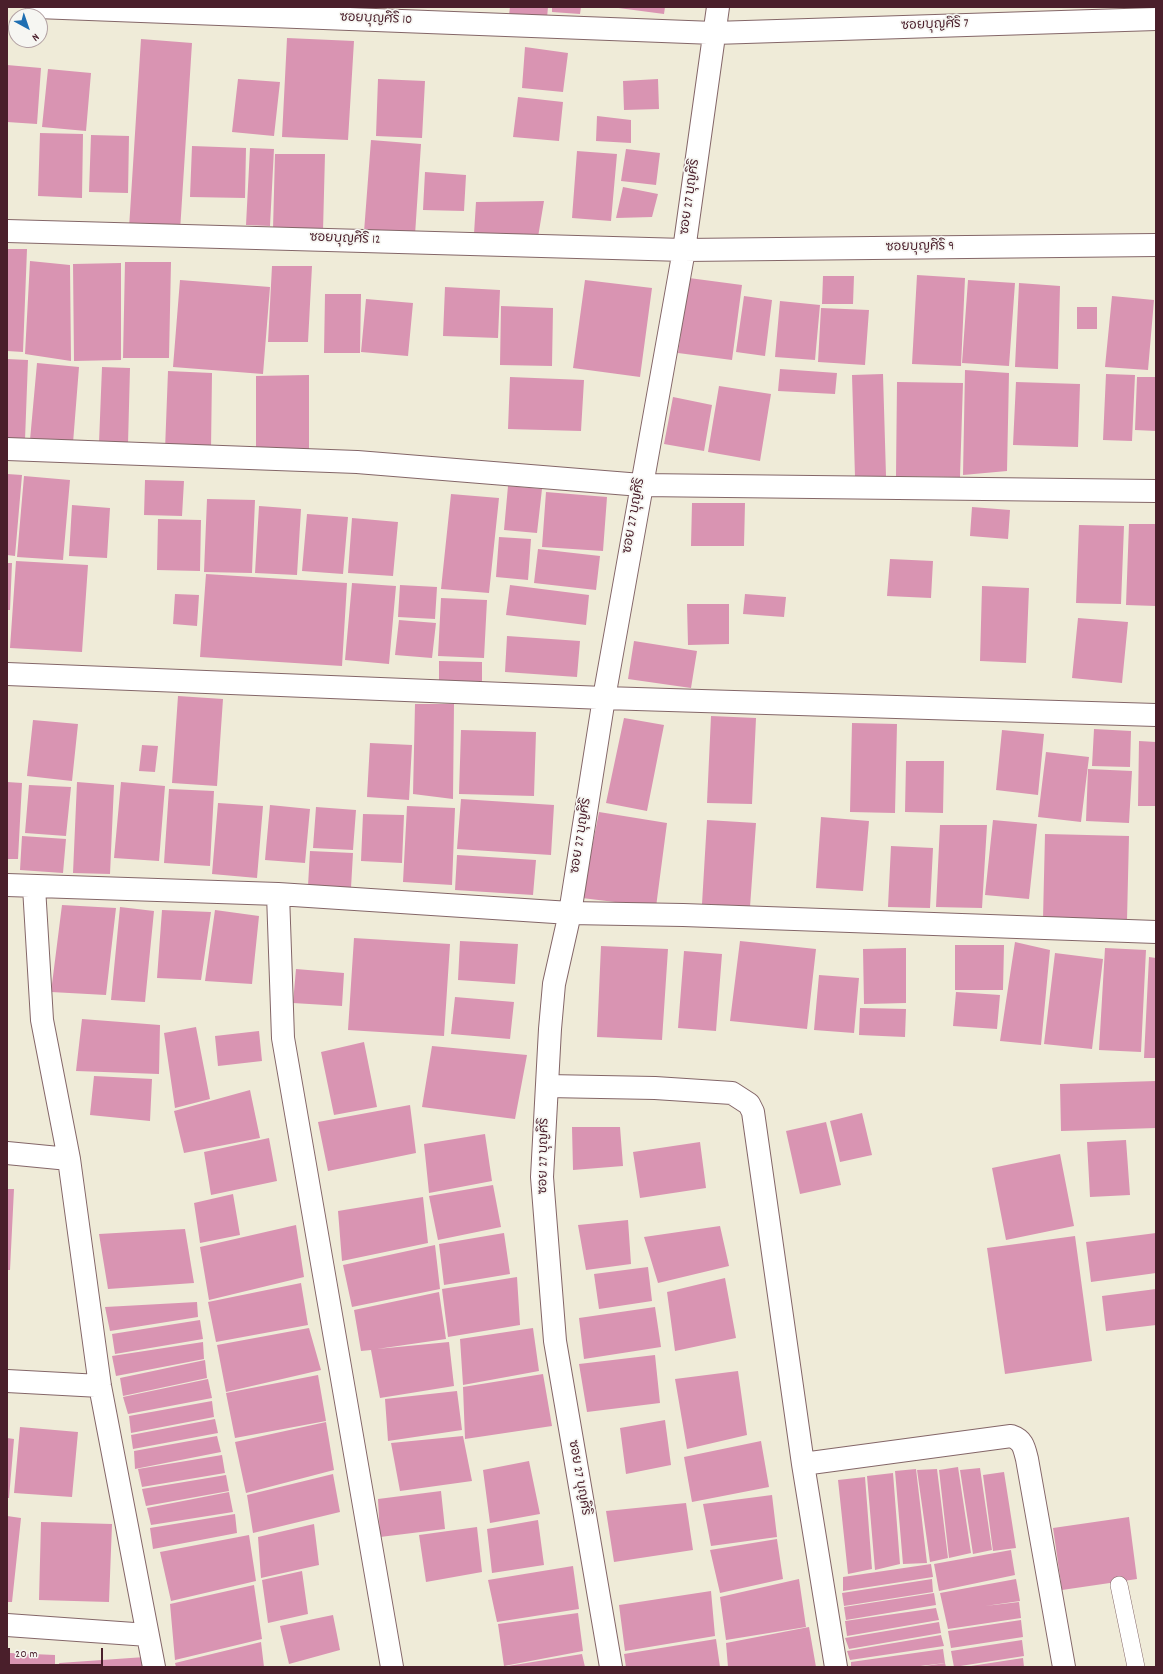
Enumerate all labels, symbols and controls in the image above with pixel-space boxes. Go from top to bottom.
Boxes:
north arrow [8,8,48,48]
street label: ซอยบุญศิริ 10 [339,11,413,29]
street label: ซอยบุญศิริ 7 [901,17,969,35]
text: N [28,29,42,44]
street label: ซอย 27 บุญศิริ [678,158,704,236]
street label: ซอยบุญศิริ 12 [309,231,381,249]
street label: ซอยบุญศิริ 9 [886,240,954,256]
street label: ซอย 27 บุญศิริ [621,477,649,555]
street label: ซอย 27 บุญศิริ [568,797,596,875]
street label: ซอย 27 บุญศิริ [537,1118,553,1194]
street label: ซอย 27 บุญศิริ [564,1439,592,1517]
scale bar [10,1640,105,1666]
text: 20 m [15,1646,38,1663]

